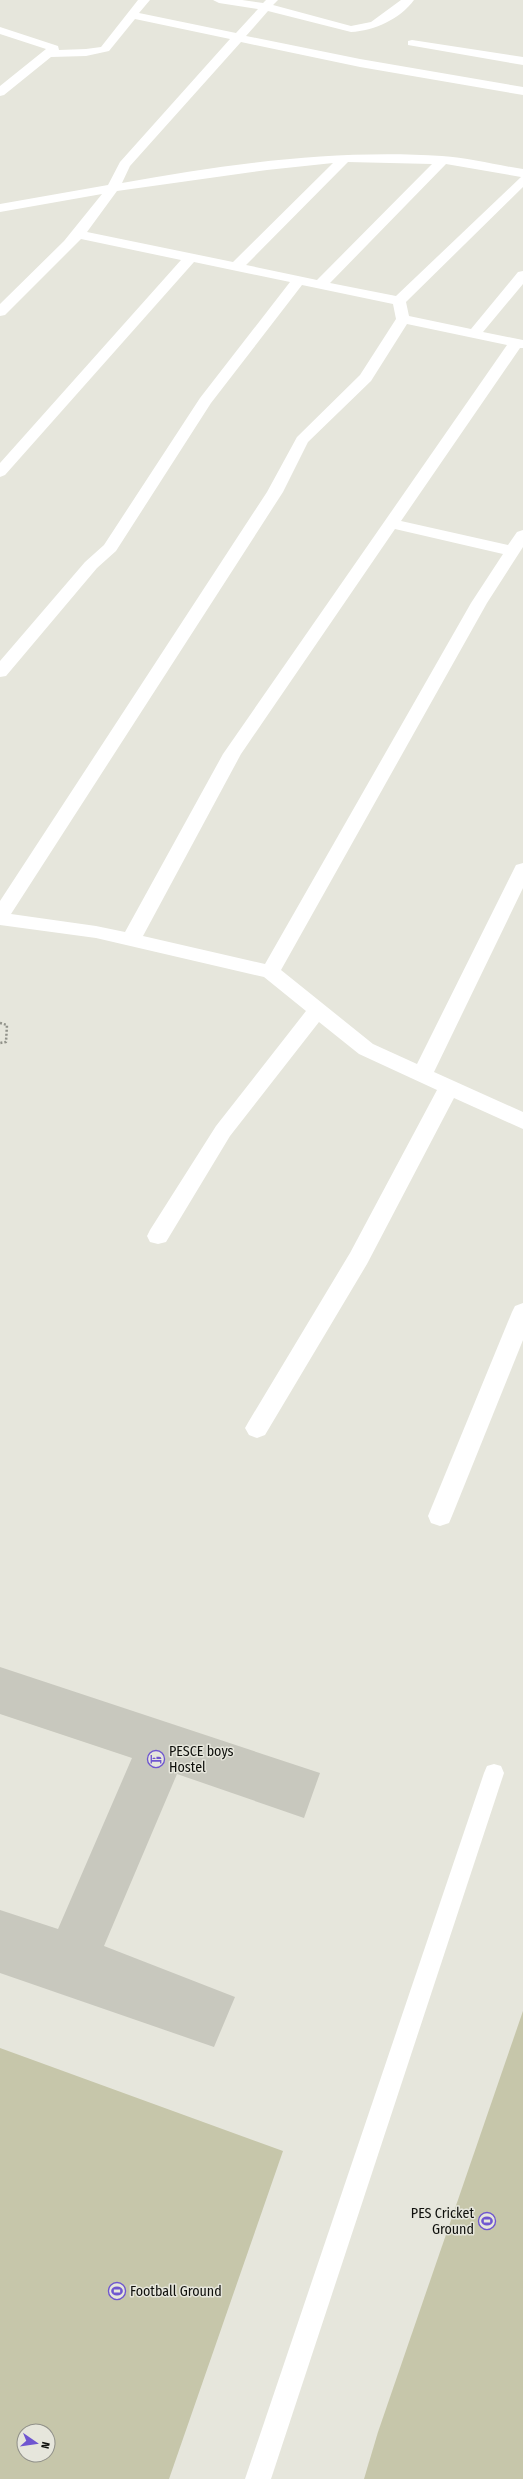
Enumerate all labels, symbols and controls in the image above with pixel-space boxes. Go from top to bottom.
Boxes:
place label: PESCE boys Hostel [169,1743,234,1776]
hotel icon: PESCE boys Hostel [146,1749,166,1769]
place label: PES Cricket Ground [411,2205,474,2238]
sports icon: PES Cricket Ground [477,2211,497,2231]
sports icon: Football Ground [107,2281,127,2301]
place label: Football Ground [130,2283,222,2300]
north arrow [16,2423,56,2463]
text: N [38,2440,52,2450]

